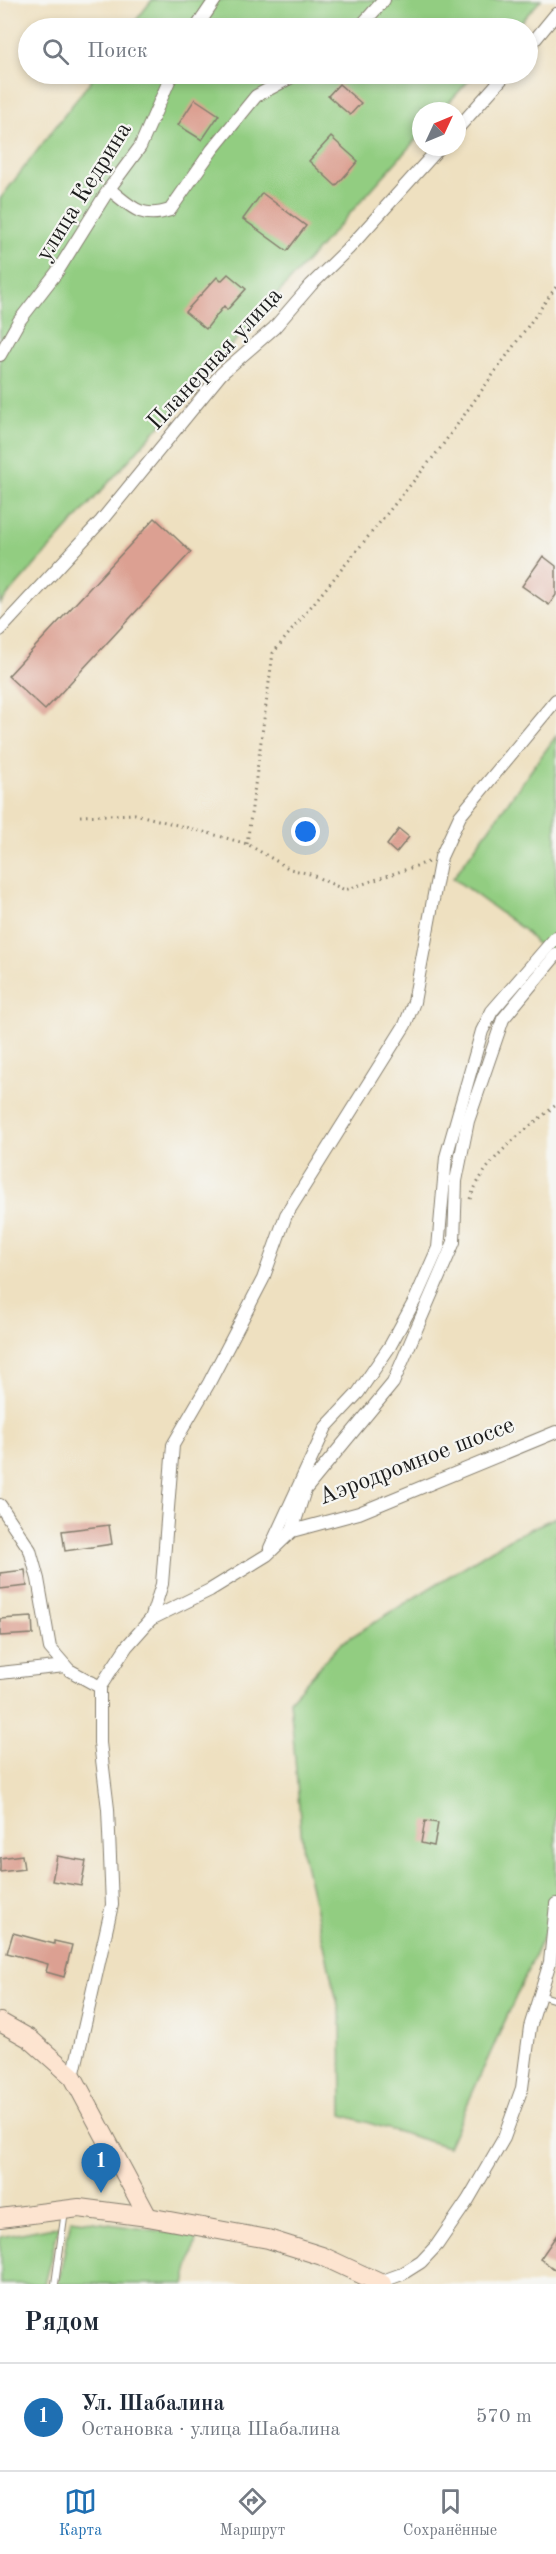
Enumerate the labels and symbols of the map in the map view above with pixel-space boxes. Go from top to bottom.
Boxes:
north arrow [412,102,466,156]
street label: улица Кедрина [32,118,137,266]
street label: Планерная улица [144,283,287,435]
your location [291,817,320,846]
street label: Аэродромное шоссе [315,1413,518,1510]
pin: 1 [82,2144,120,2193]

